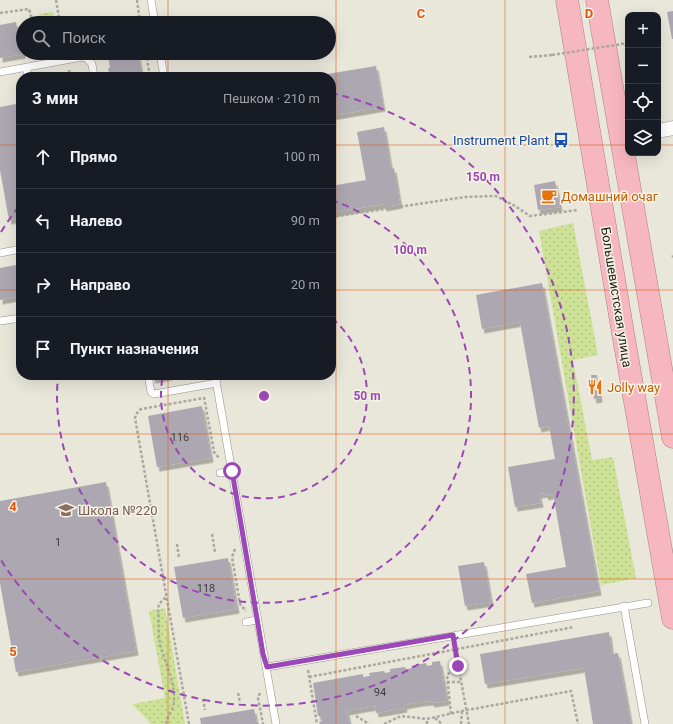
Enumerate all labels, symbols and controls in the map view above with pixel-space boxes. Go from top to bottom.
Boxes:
text: C [417,6,426,21]
text: D [585,6,593,21]
map controls [625,12,661,156]
button: + [625,12,661,48]
search box [16,16,336,60]
icon: search [30,27,52,49]
text: Поиск [62,29,106,47]
button: − [625,48,661,84]
button: locate [625,84,661,120]
text: 3 мин [32,88,78,108]
text: Пешком · 210 m [223,91,320,106]
button: layers [625,120,661,156]
bus stop icon: Instrument Plant [552,131,570,149]
place label: Instrument Plant [453,133,549,148]
icon: ahead [32,146,54,168]
text: Прямо [70,148,117,166]
text: 100 m [283,149,320,164]
text: 150 m [466,170,500,184]
cafe icon: Домашний очаг [540,187,558,205]
place label: Домашний очаг [561,189,659,204]
icon: left [32,210,54,232]
text: Налево [70,212,122,230]
text: 90 m [291,213,320,228]
street label: Большевистская улица [598,226,635,368]
text: 100 m [393,243,427,257]
icon: right [32,274,54,296]
text: Направо [70,276,131,294]
text: 20 m [291,277,320,292]
icon: arrive [32,338,54,360]
text: Пункт назначения [70,340,199,358]
restaurant icon: Jolly way [586,378,604,396]
place label: Jolly way [607,380,660,395]
centre of rings [257,389,271,403]
text: 50 m [353,389,381,403]
house number: 116 [171,431,189,444]
route start [223,462,241,480]
text: 4 [9,499,17,514]
school or university icon: Школа №220 [57,501,75,519]
place label: Школа №220 [78,503,158,518]
house number: 1 [55,536,61,549]
house number: 118 [197,582,215,595]
text: 5 [9,644,17,659]
route end [449,657,467,675]
house number: 94 [374,686,386,699]

